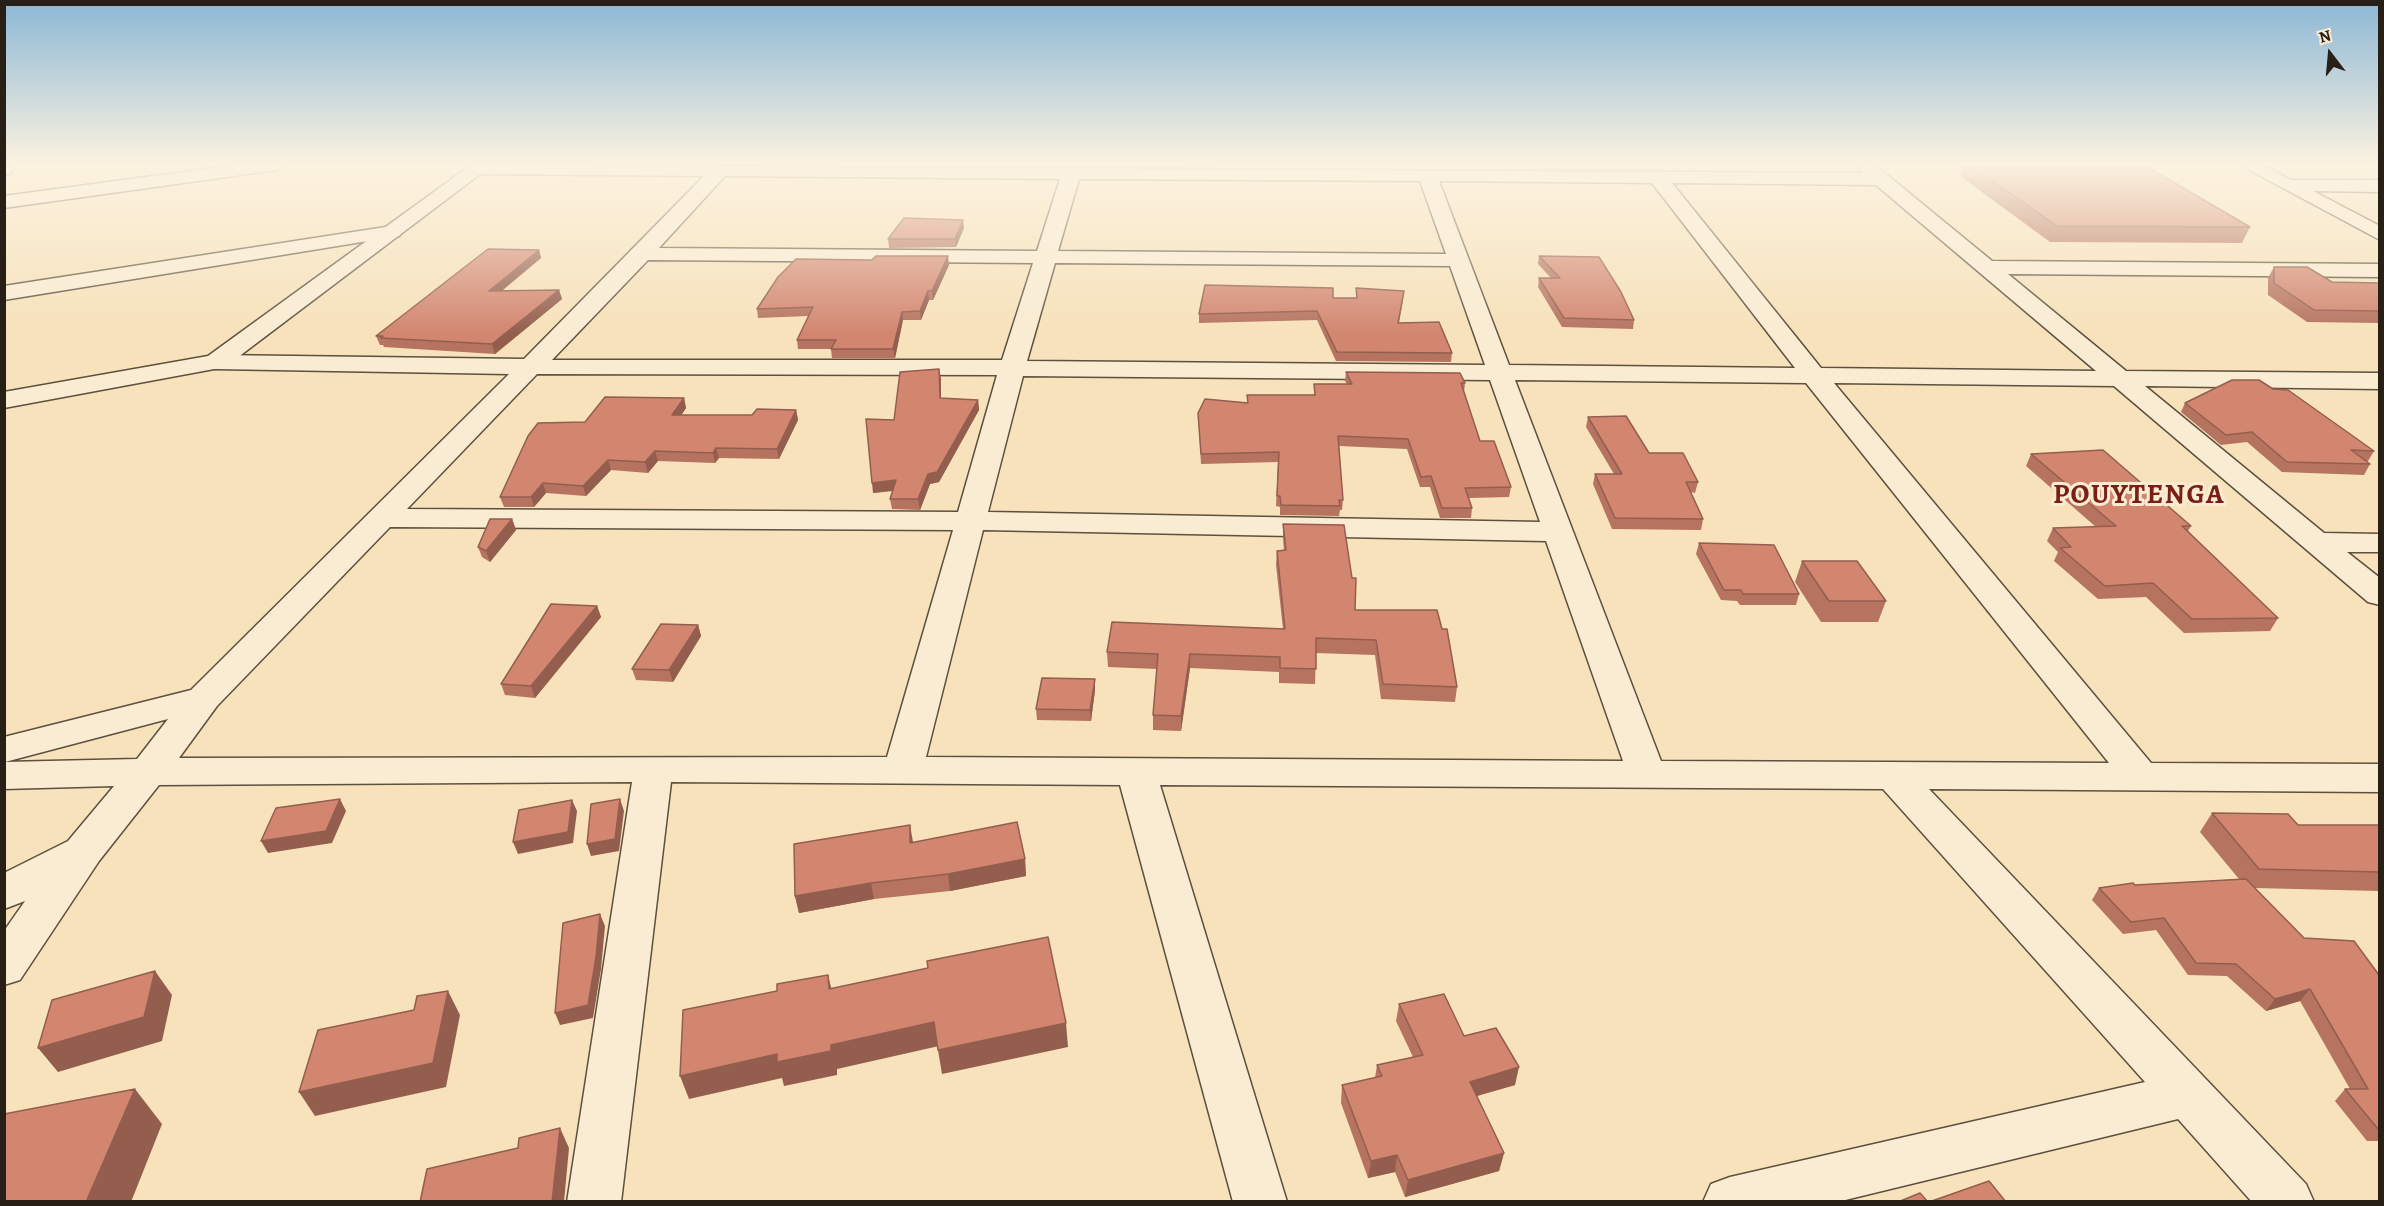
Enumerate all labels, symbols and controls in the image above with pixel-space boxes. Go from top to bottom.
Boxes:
north arrow [2300,24,2360,84]
text: N [2316,25,2334,49]
district label: POUYTENGA [2053,479,2225,513]

